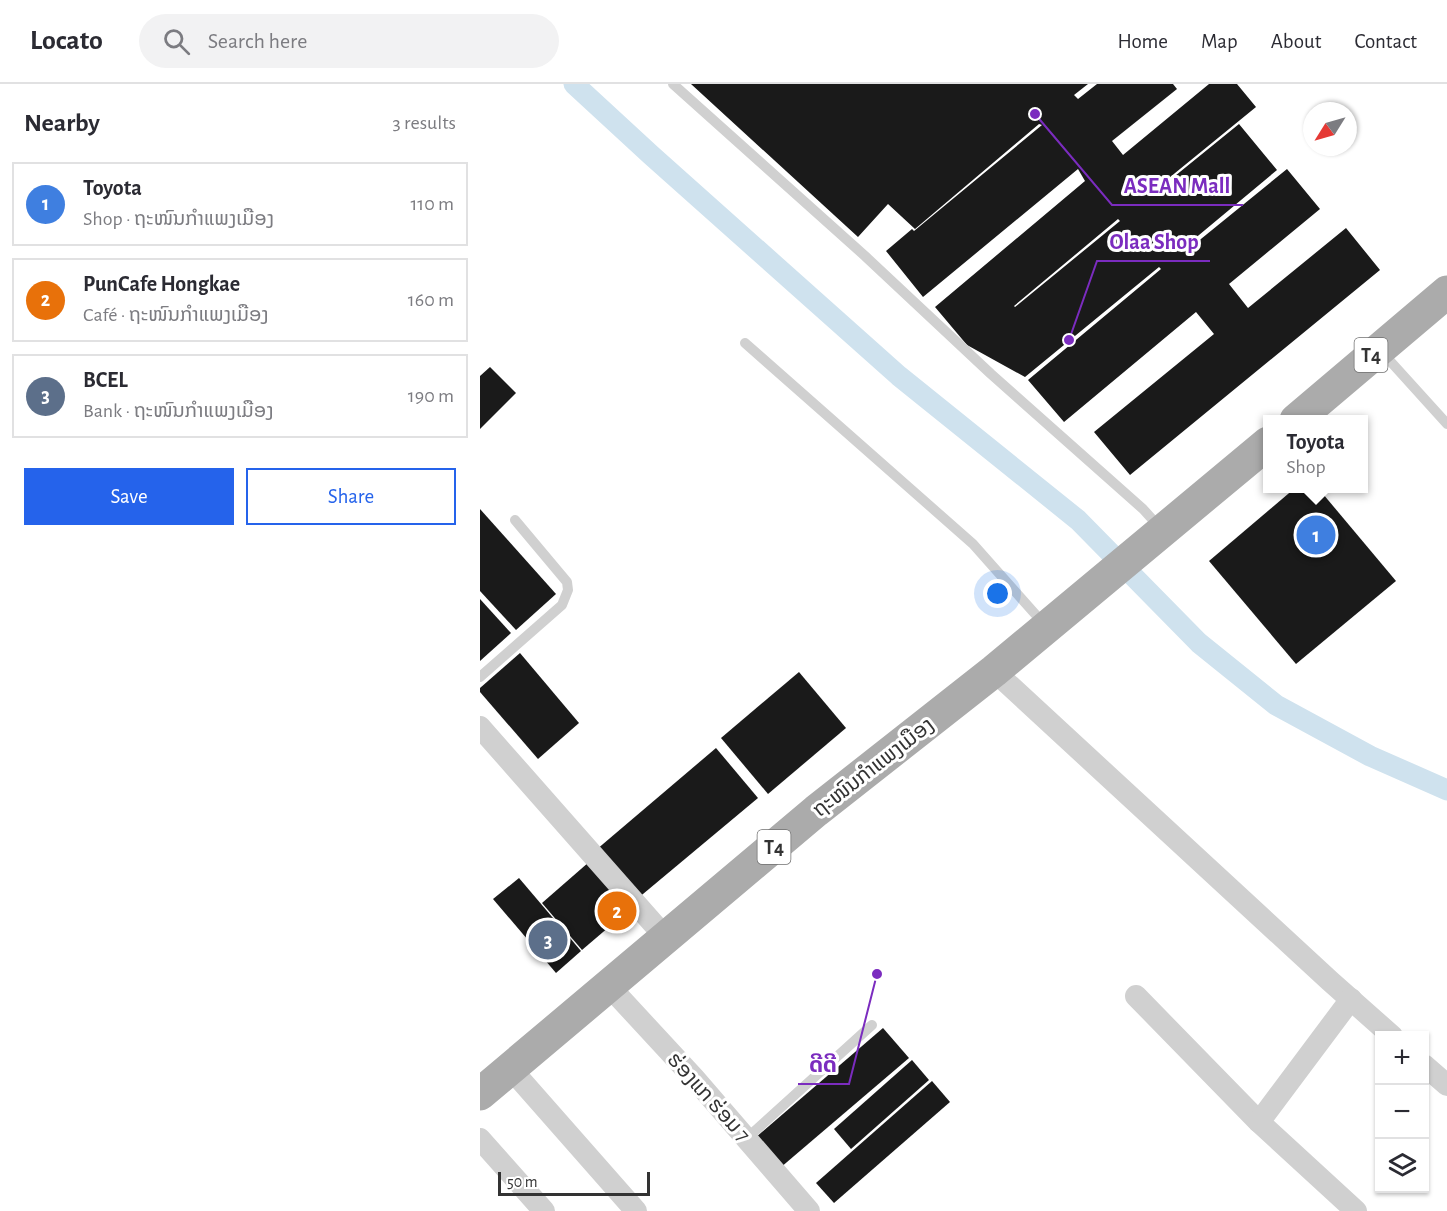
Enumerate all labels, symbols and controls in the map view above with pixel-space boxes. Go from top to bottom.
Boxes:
search box [139,14,559,68]
icon: search [160,25,193,58]
text: Locato [30,27,103,55]
text: Search here [208,30,307,52]
text: Home [1117,31,1168,52]
text: Map [1201,31,1238,52]
text: About [1271,31,1321,52]
text: Contact [1354,31,1417,52]
north arrow [1303,102,1357,156]
text: Nearby [24,110,100,136]
text: 3 results [392,113,456,133]
callout: ASEAN Mall [1112,165,1243,205]
text: ASEAN Mall [1124,175,1230,197]
text: Toyota [83,177,142,199]
text: 1 [42,194,49,214]
text: 110 m [410,194,454,214]
text: Shop · ຖະໜົນກຳແພງເມືອງ [83,209,274,229]
callout: Olaa Shop [1097,221,1210,261]
text: Olaa Shop [1109,231,1199,253]
text: PunCafe Hongkae [83,273,240,295]
text: 2 [41,290,50,310]
text: 160 m [408,290,454,310]
text: Café · ຖະໜົນກຳແພງເມືອງ [83,305,269,325]
road number: T4 [1354,338,1388,372]
text: BCEL [83,369,128,391]
text: 3 [41,386,50,406]
text: 190 m [408,386,454,406]
text: Bank · ຖະໜົນກຳແພງເມືອງ [83,401,274,421]
popup [1263,415,1368,493]
text: Toyota [1286,431,1345,453]
text: Shop [1286,457,1326,477]
button: Save [24,468,234,525]
button: Share [246,468,456,525]
pin: 1 [1296,512,1336,558]
your location [983,579,1012,608]
street label: ຖະໜົນກຳແພງເມືອງ [807,711,938,821]
road number: T4 [758,830,790,864]
pin: 2 [598,888,636,934]
pin: 3 [528,918,568,962]
map controls [1375,1031,1429,1193]
button: + [1375,1031,1429,1085]
callout: ດີດີ [798,1044,849,1084]
street label: ຮ່ອງແກ ຮ່ອມ 7 [663,1048,755,1146]
text: ດີດີ [809,1053,837,1076]
button: − [1375,1085,1429,1139]
button: layers [1375,1139,1429,1193]
scale bar [498,1169,650,1196]
text: 50 m [507,1174,538,1190]

